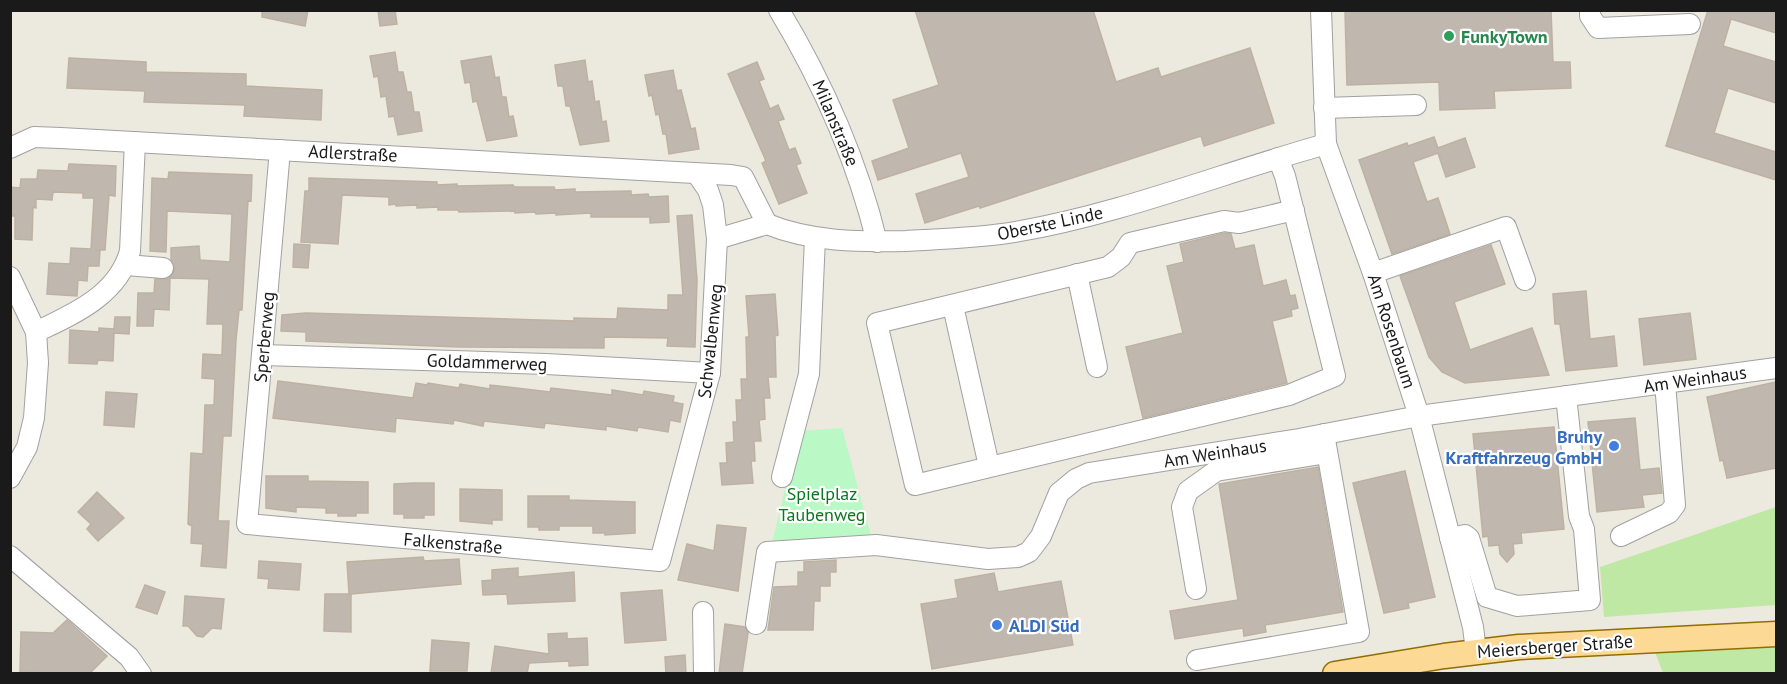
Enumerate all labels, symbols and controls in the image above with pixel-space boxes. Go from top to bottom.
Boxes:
place label: FunkyTown [1461,25,1548,48]
marker: FunkyTown [1442,29,1456,43]
street label: Milanstraße [808,76,864,170]
street label: Adlerstraße [308,139,398,167]
street label: Oberste Linde [995,201,1105,245]
street label: Am Rosenbaum [1363,271,1421,391]
street label: Schwalbenweg [693,282,727,400]
street label: Sperberweg [249,291,279,383]
street label: Goldammerweg [426,348,548,376]
street label: Am Weinhaus [1642,360,1748,398]
place label: Bruhy Kraftfahrzeug GmbH [1445,425,1602,469]
street label: Am Weinhaus [1162,434,1268,472]
marker: Bruhy Kraftfahrzeug GmbH [1607,439,1621,453]
park label: Spielplaz Taubenweg [778,482,866,526]
street label: Falkenstraße [402,527,504,559]
place label: ALDI Süd [1009,614,1079,637]
marker: ALDI Süd [990,618,1004,632]
street label: Meiersberger Straße [1476,629,1634,663]

